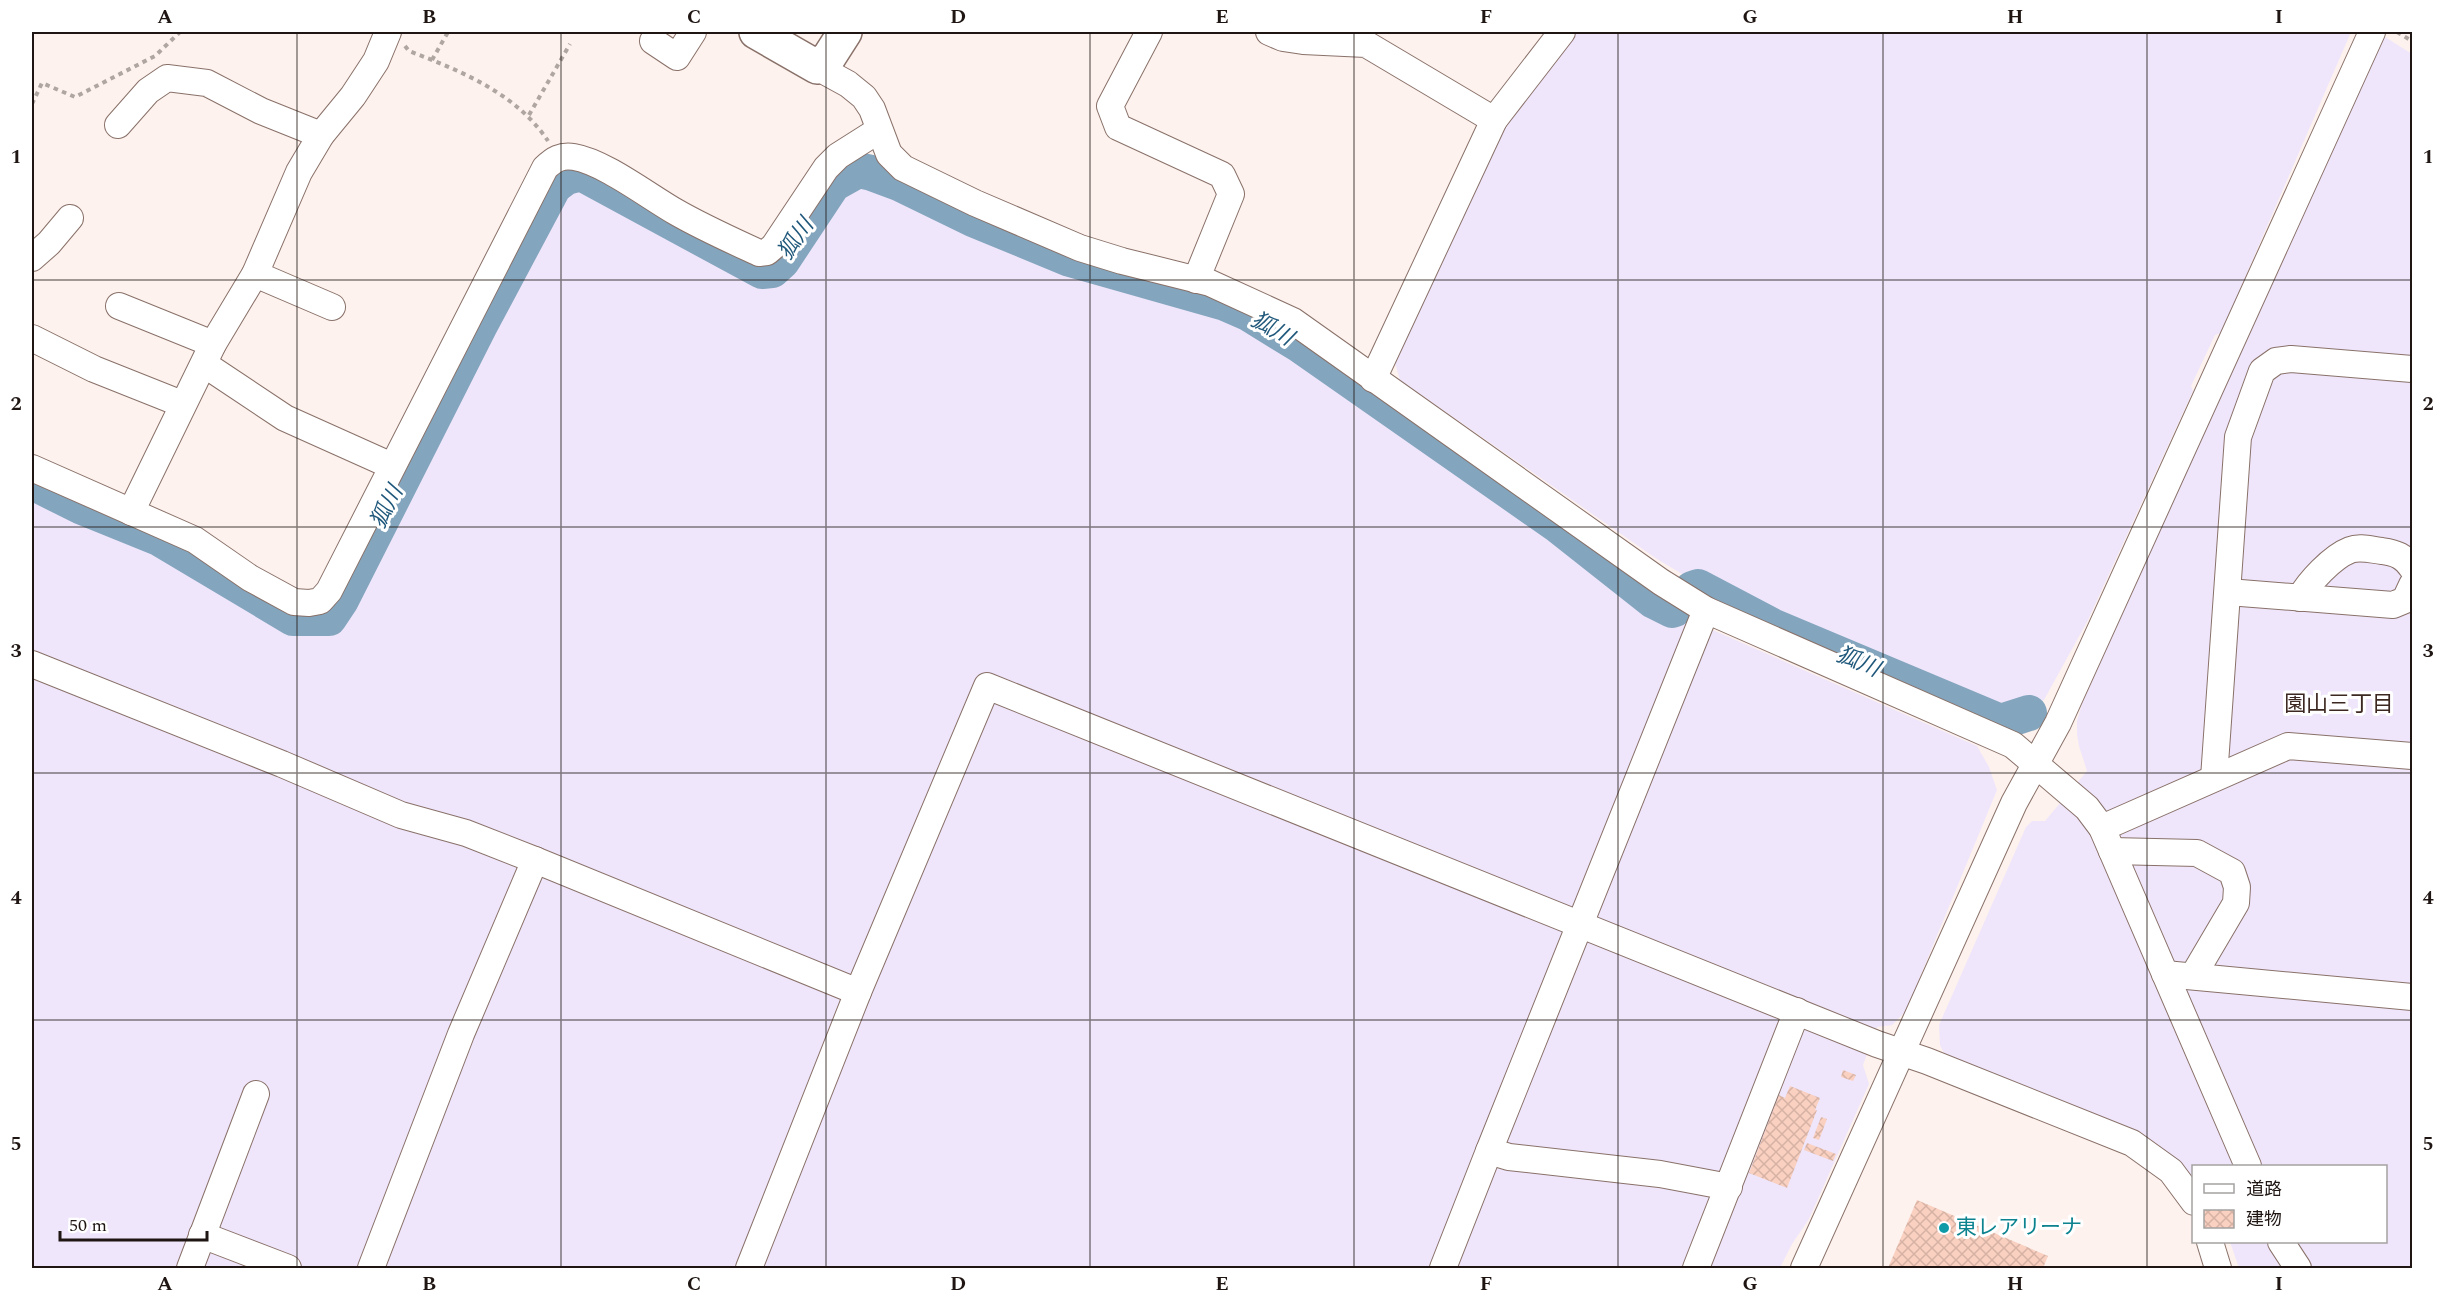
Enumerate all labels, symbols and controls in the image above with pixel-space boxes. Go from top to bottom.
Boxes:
text: A [157,2,173,32]
text: B [422,2,436,32]
text: C [687,2,701,32]
text: D [950,2,966,32]
text: E [1215,2,1229,32]
text: F [1480,2,1492,32]
text: G [1742,2,1758,32]
text: H [2007,2,2023,32]
text: I [2275,2,2283,32]
text: 1 [10,142,22,172]
text: 1 [2422,142,2434,172]
water label: 狐川 [770,210,823,266]
water label: 狐川 [1245,304,1301,355]
text: 2 [10,389,22,419]
text: 2 [2422,389,2434,419]
water label: 狐川 [362,478,413,534]
text: 3 [10,636,22,666]
text: 3 [2422,636,2434,666]
water label: 狐川 [1831,638,1887,687]
district label: 園山三丁目 [2284,688,2394,721]
text: 4 [10,883,22,913]
text: 4 [2422,883,2434,913]
text: 5 [10,1129,22,1159]
text: 5 [2422,1129,2434,1159]
legend [2192,1165,2387,1243]
text: 道路 [2246,1176,2282,1203]
scale bar [60,1204,207,1242]
text: 建物 [2246,1206,2282,1233]
text: 50 m [69,1212,107,1239]
place label: 東レアリーナ [1956,1212,2082,1244]
marker: 東レアリーナ [1937,1221,1951,1235]
text: A [157,1269,173,1299]
text: B [422,1269,436,1299]
text: C [687,1269,701,1299]
text: D [950,1269,966,1299]
text: E [1215,1269,1229,1299]
text: F [1480,1269,1492,1299]
text: G [1742,1269,1758,1299]
text: H [2007,1269,2023,1299]
text: I [2275,1269,2283,1299]

